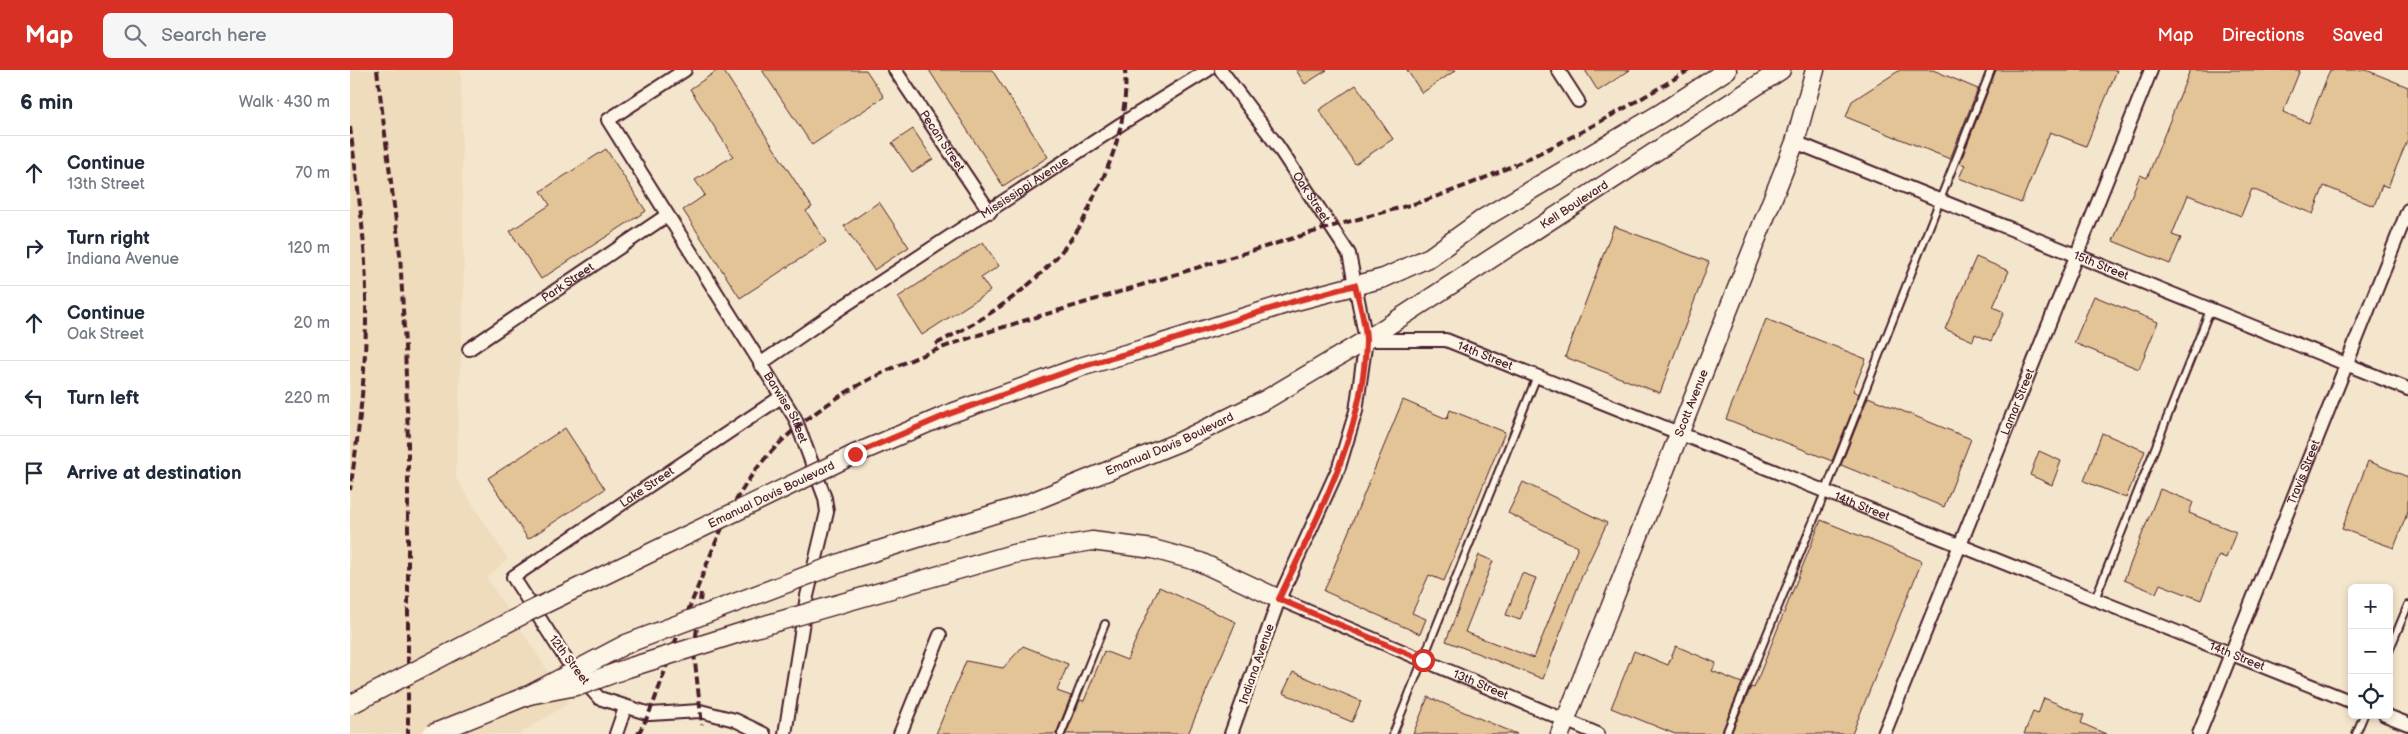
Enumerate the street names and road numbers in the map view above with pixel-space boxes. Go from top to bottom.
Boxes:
street label: Pecan Street [917,107,968,174]
street label: Mississippi Avenue [977,153,1072,222]
street label: Oak Street [1289,169,1334,226]
street label: Kell Boulevard [1537,177,1611,232]
street label: 15th Street [2071,248,2131,283]
street label: Park Street [539,259,597,305]
street label: 14th Street [1455,338,1515,373]
street label: Lamar Street [1997,366,2038,437]
street label: Scott Avenue [1671,367,1711,439]
street label: Barwise Street [760,369,811,445]
street label: Emanual Davis Boulevard [1103,409,1236,479]
street label: Travis Street [2284,437,2323,506]
street label: Emanual Davis Boulevard [706,457,837,531]
street label: Lake Street [617,463,677,511]
street label: 14th Street [1832,488,1892,524]
street label: Indiana Avenue [1236,622,1278,706]
street label: 12th Street [546,632,593,688]
street label: 14th Street [2207,638,2267,674]
street label: 13th Street [1451,666,1511,703]

